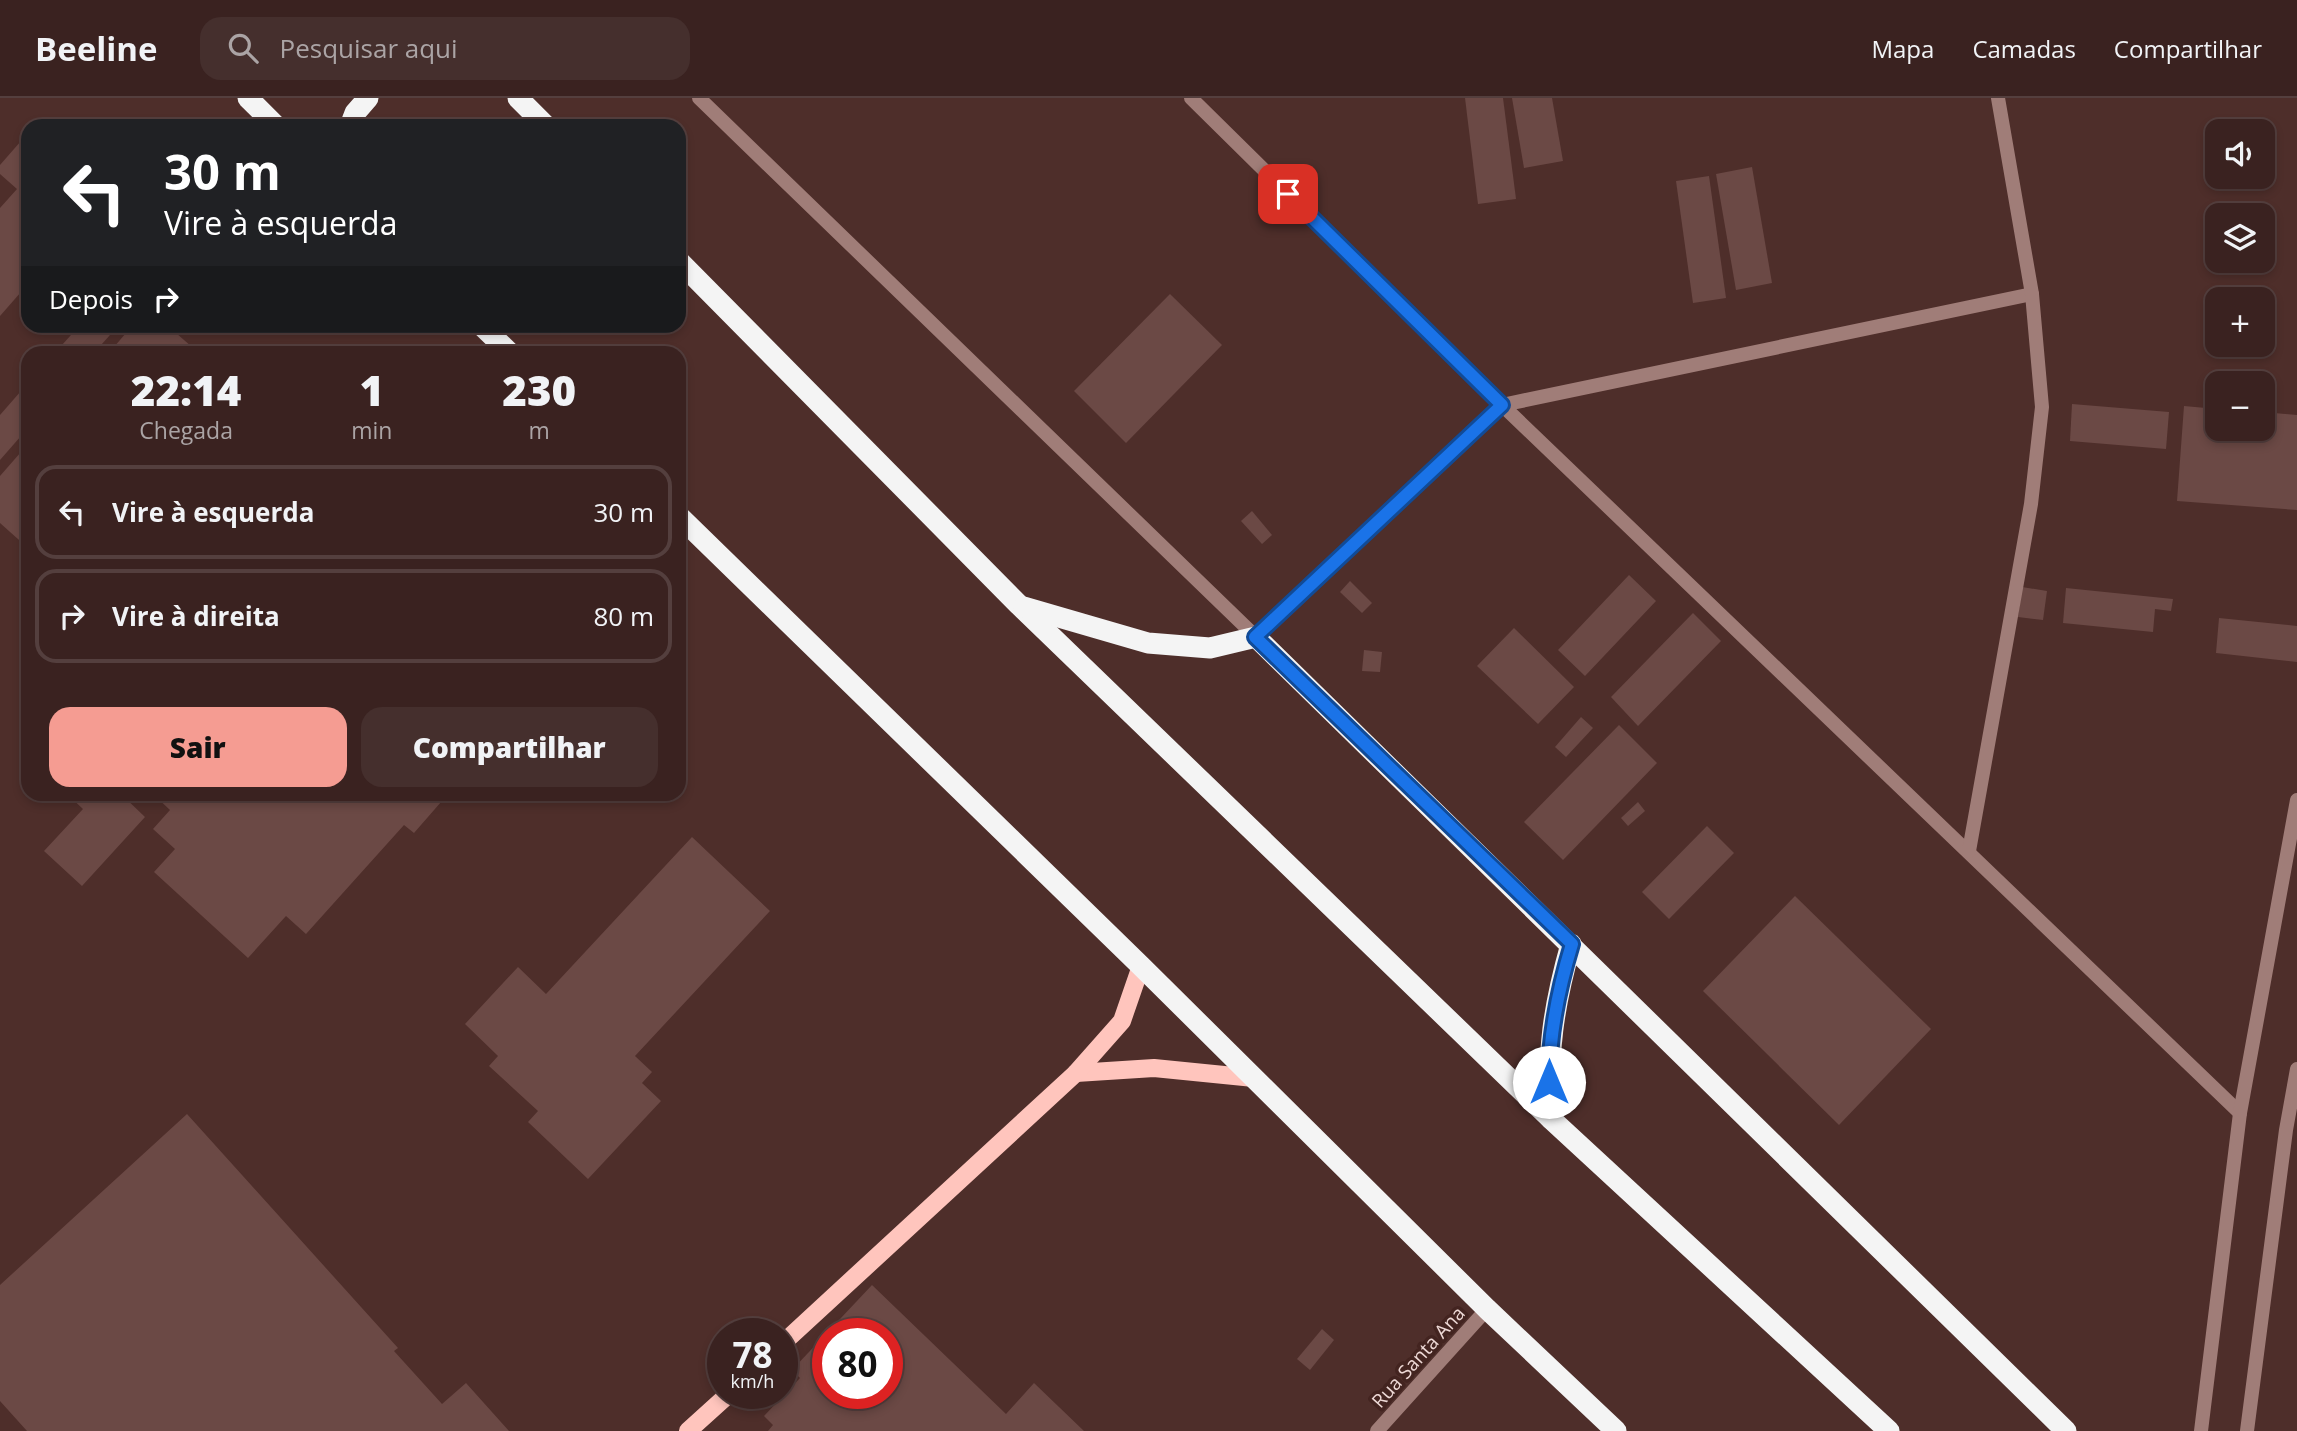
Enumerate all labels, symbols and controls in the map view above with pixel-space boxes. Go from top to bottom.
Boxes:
search box [200,17,690,80]
text: Beeline [35,26,158,71]
icon: search [224,29,262,67]
text: Pesquisar aqui [280,30,458,66]
text: Mapa [1871,32,1934,65]
text: Camadas [1972,32,2076,65]
text: Compartilhar [2114,32,2262,65]
map controls [2205,119,2275,441]
button: sound [2205,119,2275,189]
text: 30 m [164,138,281,204]
icon: left [49,147,140,238]
pin [1258,164,1318,224]
icon: arrive [1269,175,1307,213]
text: Vire à esquerda [164,201,397,244]
button: layers [2205,203,2275,273]
icon: right [147,280,185,318]
text: Depois [49,281,133,317]
button: + [2205,287,2275,357]
text: 22:14 [131,361,241,418]
text: 1 [360,361,384,418]
text: 230 [502,361,576,418]
button: − [2205,371,2275,441]
text: Chegada [139,414,233,446]
text: min [351,414,392,446]
text: m [529,414,550,446]
icon: left [53,493,91,531]
text: Vire à esquerda [112,494,314,530]
text: 30 m [593,494,654,530]
icon: right [53,597,91,635]
text: Vire à direita [112,598,280,634]
text: 80 m [593,598,654,634]
button: Sair [49,707,347,787]
button: Compartilhar [361,707,658,787]
position arrow [1512,1045,1586,1119]
street label: Rua Santa Ana [1366,1301,1470,1413]
speed limit sign: 80 [812,1318,903,1409]
text: 78 [732,1331,773,1378]
text: km/h [731,1369,774,1393]

